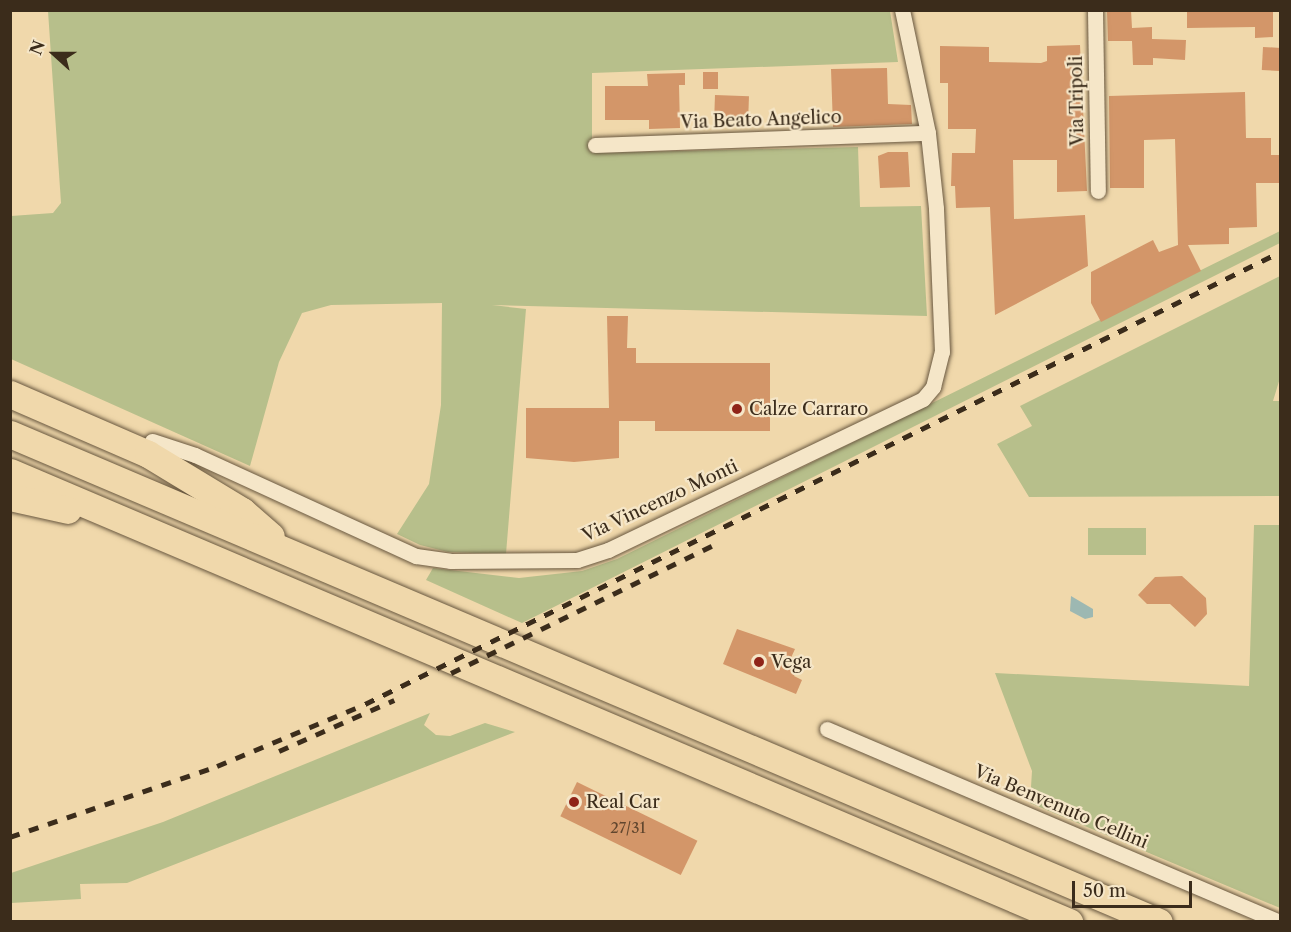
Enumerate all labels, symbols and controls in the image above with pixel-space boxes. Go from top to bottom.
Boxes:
north arrow [24,24,84,84]
text: N [25,37,49,58]
street label: Via Tripoli [1065,55,1089,147]
street label: Via Beato Angelico [679,106,843,134]
place label: Calze Carraro [749,398,868,420]
marker: Calze Carraro [730,402,744,416]
street label: Via Vincenzo Monti [578,455,742,547]
place label: Vega [771,651,811,673]
marker: Vega [752,655,766,669]
street label: Via Benvenuto Cellini [971,761,1151,853]
place label: Real Car [586,791,660,813]
marker: Real Car [567,795,581,809]
house number: 27/31 [610,819,646,837]
scale bar [1075,869,1195,907]
text: 50 m [1083,880,1126,902]

